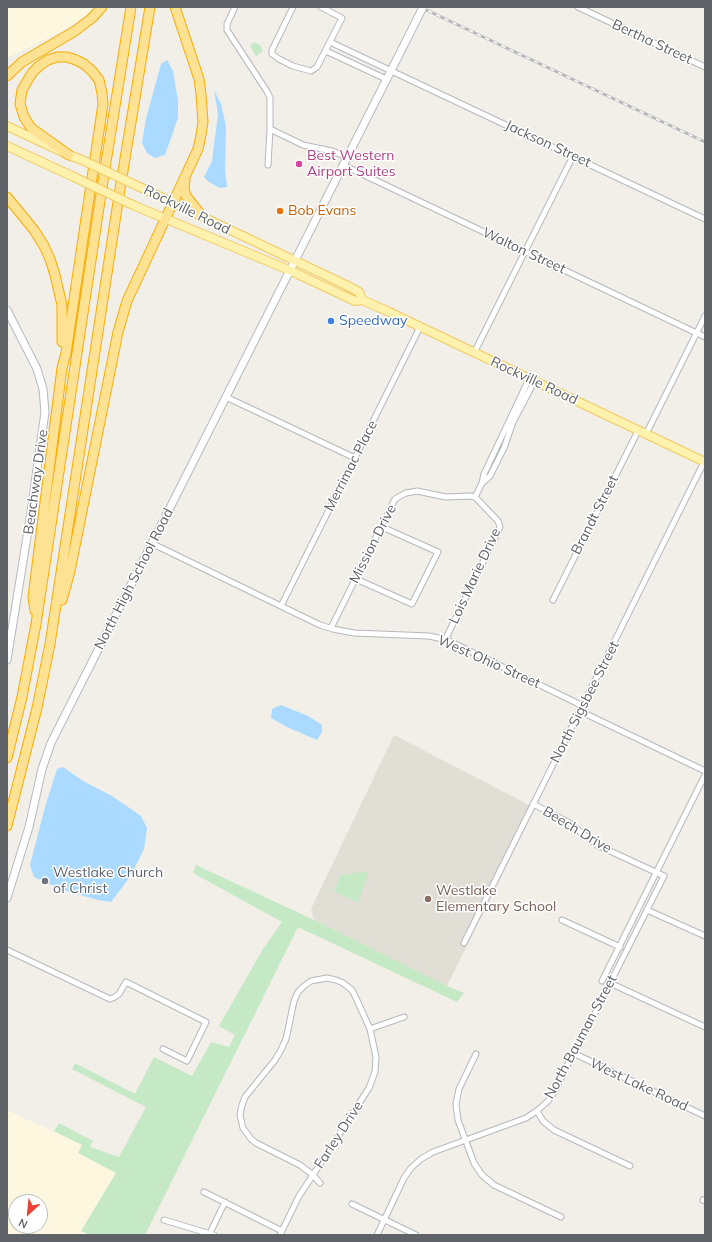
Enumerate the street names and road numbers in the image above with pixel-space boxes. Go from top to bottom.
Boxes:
street label: Bertha Street [609,16,695,68]
street label: Jackson Street [503,117,593,171]
street label: Rockville Road [141,182,233,238]
street label: Walton Street [480,224,568,278]
street label: Rockville Road [488,353,580,409]
street label: Merrimac Place [321,418,381,514]
street label: Beachway Drive [20,428,52,536]
street label: Brandt Street [568,473,622,557]
street label: Mission Drive [346,502,400,586]
street label: North High School Road [91,506,177,652]
street label: Lois Marie Drive [446,526,504,626]
street label: West Ohio Street [435,632,543,692]
street label: North Sigsbee Street [547,638,623,766]
street label: Beech Drive [540,803,614,857]
street label: North Bauman Street [541,972,621,1102]
street label: West Lake Road [587,1055,691,1115]
street label: Farley Drive [311,1098,367,1172]

